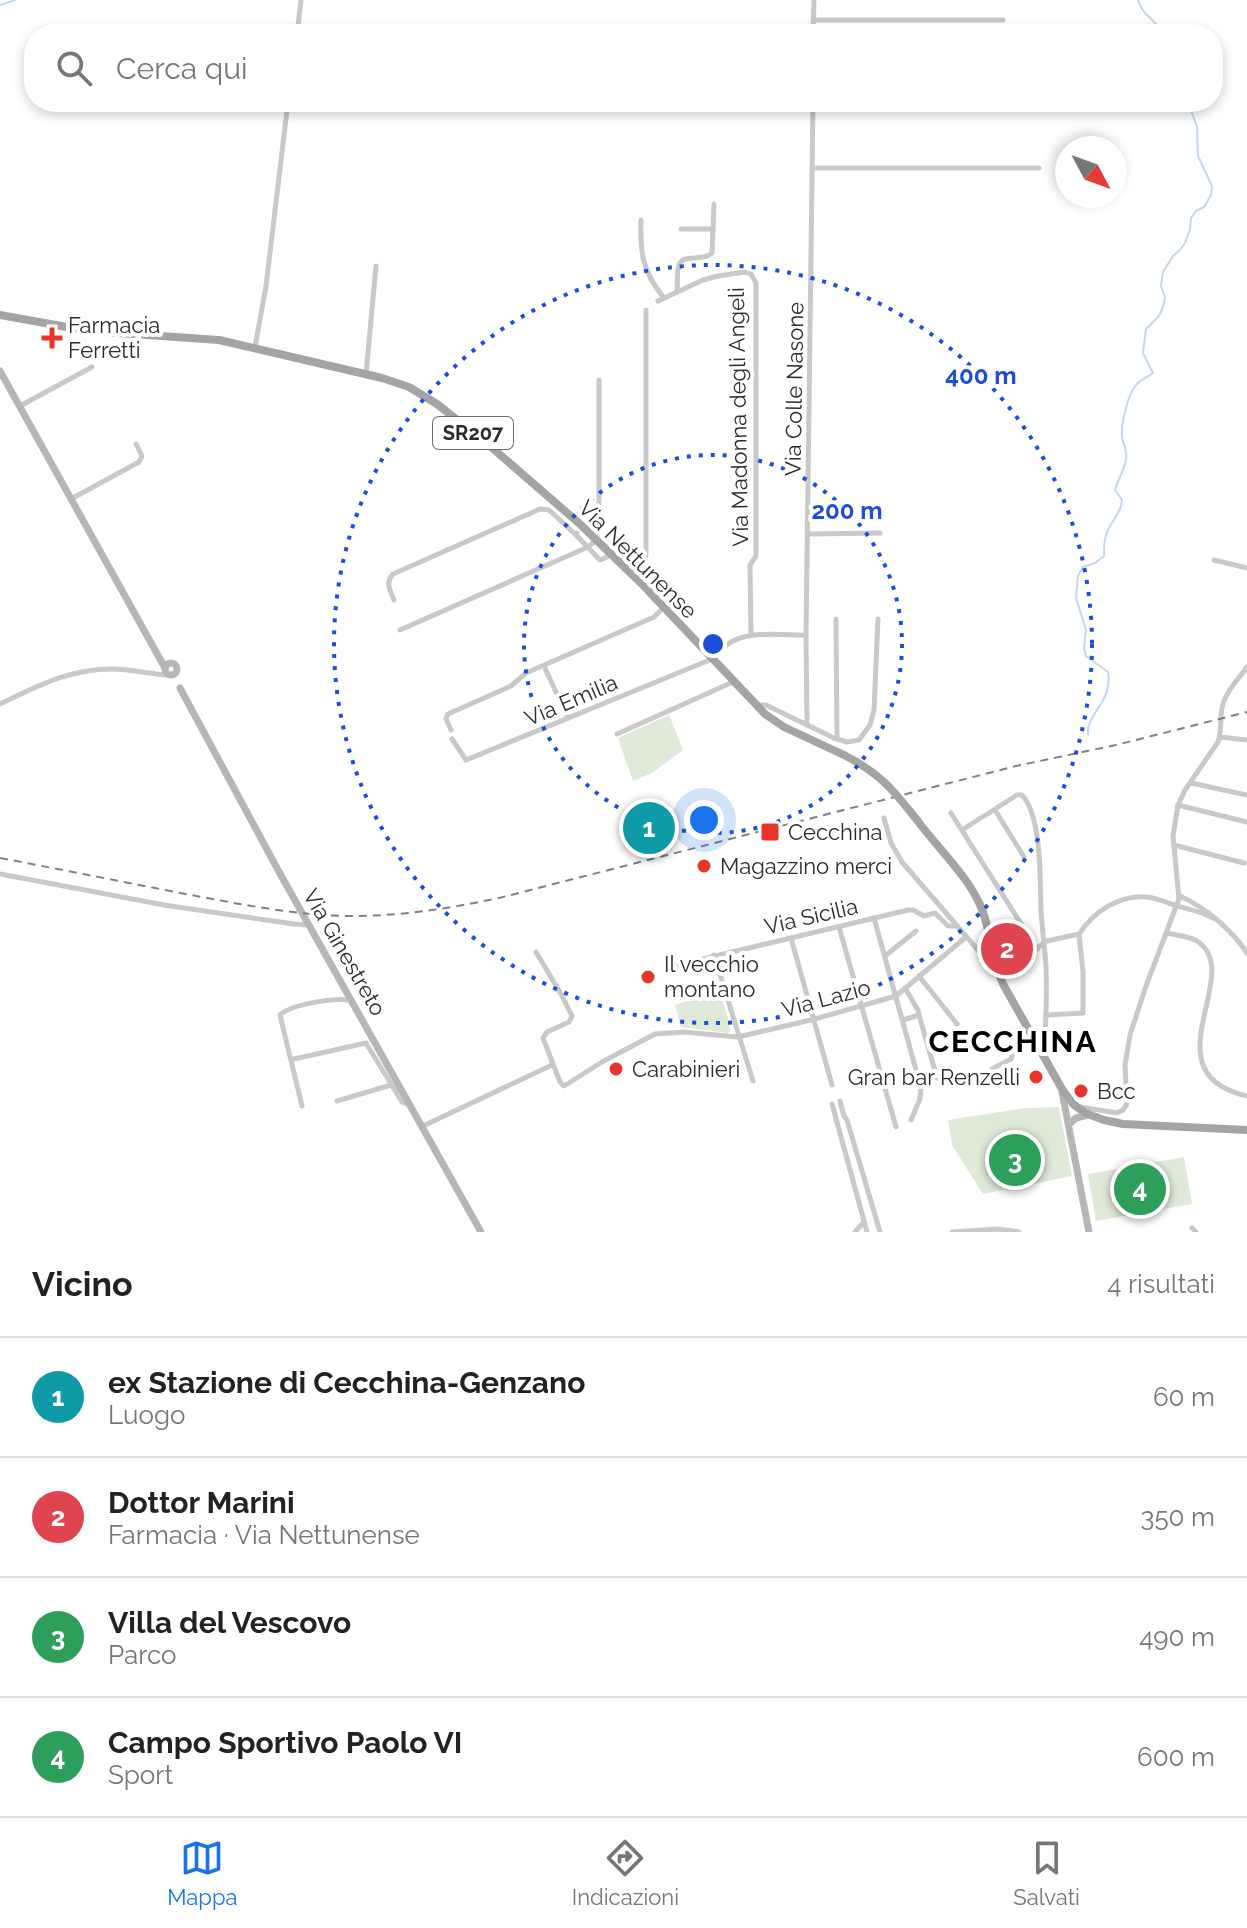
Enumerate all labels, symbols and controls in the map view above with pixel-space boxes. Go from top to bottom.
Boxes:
search box [24,24,1223,112]
icon: search [52,46,96,90]
text: Cerca qui [116,51,248,86]
north arrow [1055,136,1127,208]
street label: Via Madonna degli Angeli [723,287,753,547]
street label: Via Colle Nasone [779,302,809,476]
place label: Farmacia Ferretti [68,312,160,363]
marker: Farmacia Ferretti [43,329,61,347]
text: 400 m [945,361,1017,390]
road number: SR207 [433,417,513,449]
street label: Via Nettunense [573,494,703,624]
text: 200 m [811,496,883,525]
centre of rings [699,630,727,658]
street label: Via Emilia [521,669,621,731]
pin: 1 [623,798,675,858]
your location [684,800,724,840]
place label: Cecchina [788,819,883,845]
marker: Cecchina [759,821,781,843]
place label: Magazzino merci [720,853,892,879]
marker: Magazzino merci [695,857,713,875]
street label: Via Ginestreto [298,884,392,1020]
street label: Via Sicilia [762,893,860,939]
pin: 2 [981,919,1033,979]
place label: Il vecchio montano [664,951,759,1002]
marker: Il vecchio montano [639,968,657,986]
street label: Via Lazio [779,974,873,1022]
district label: CECCHINA [928,1024,1098,1059]
place label: Carabinieri [632,1056,740,1082]
marker: Carabinieri [607,1060,625,1078]
place label: Gran bar Renzelli [848,1064,1020,1090]
marker: Gran bar Renzelli [1027,1068,1045,1086]
place label: Bcc [1097,1078,1136,1104]
marker: Bcc [1072,1082,1090,1100]
pin: 3 [989,1130,1041,1190]
pin: 4 [1114,1159,1166,1219]
text: Vicino [32,1264,133,1304]
text: 4 risultati [1107,1269,1215,1299]
text: ex Stazione di Cecchina-Genzano [108,1365,585,1400]
text: 1 [52,1382,64,1412]
text: 60 m [1153,1382,1215,1412]
text: Luogo [108,1400,186,1430]
text: Dottor Marini [108,1485,295,1520]
text: 2 [51,1502,65,1532]
text: 350 m [1141,1502,1215,1532]
text: Farmacia · Via Nettunense [108,1520,420,1550]
text: Villa del Vescovo [108,1605,351,1640]
text: 3 [51,1622,65,1652]
text: 490 m [1139,1622,1215,1652]
text: Parco [108,1640,177,1670]
text: Campo Sportivo Paolo VI [108,1725,462,1760]
text: 4 [51,1742,65,1772]
text: 600 m [1137,1742,1215,1772]
text: Sport [108,1760,173,1790]
tab: Mappa [167,1836,237,1910]
tab: Indicazioni [572,1836,679,1910]
tab: Salvati [1013,1836,1080,1910]

